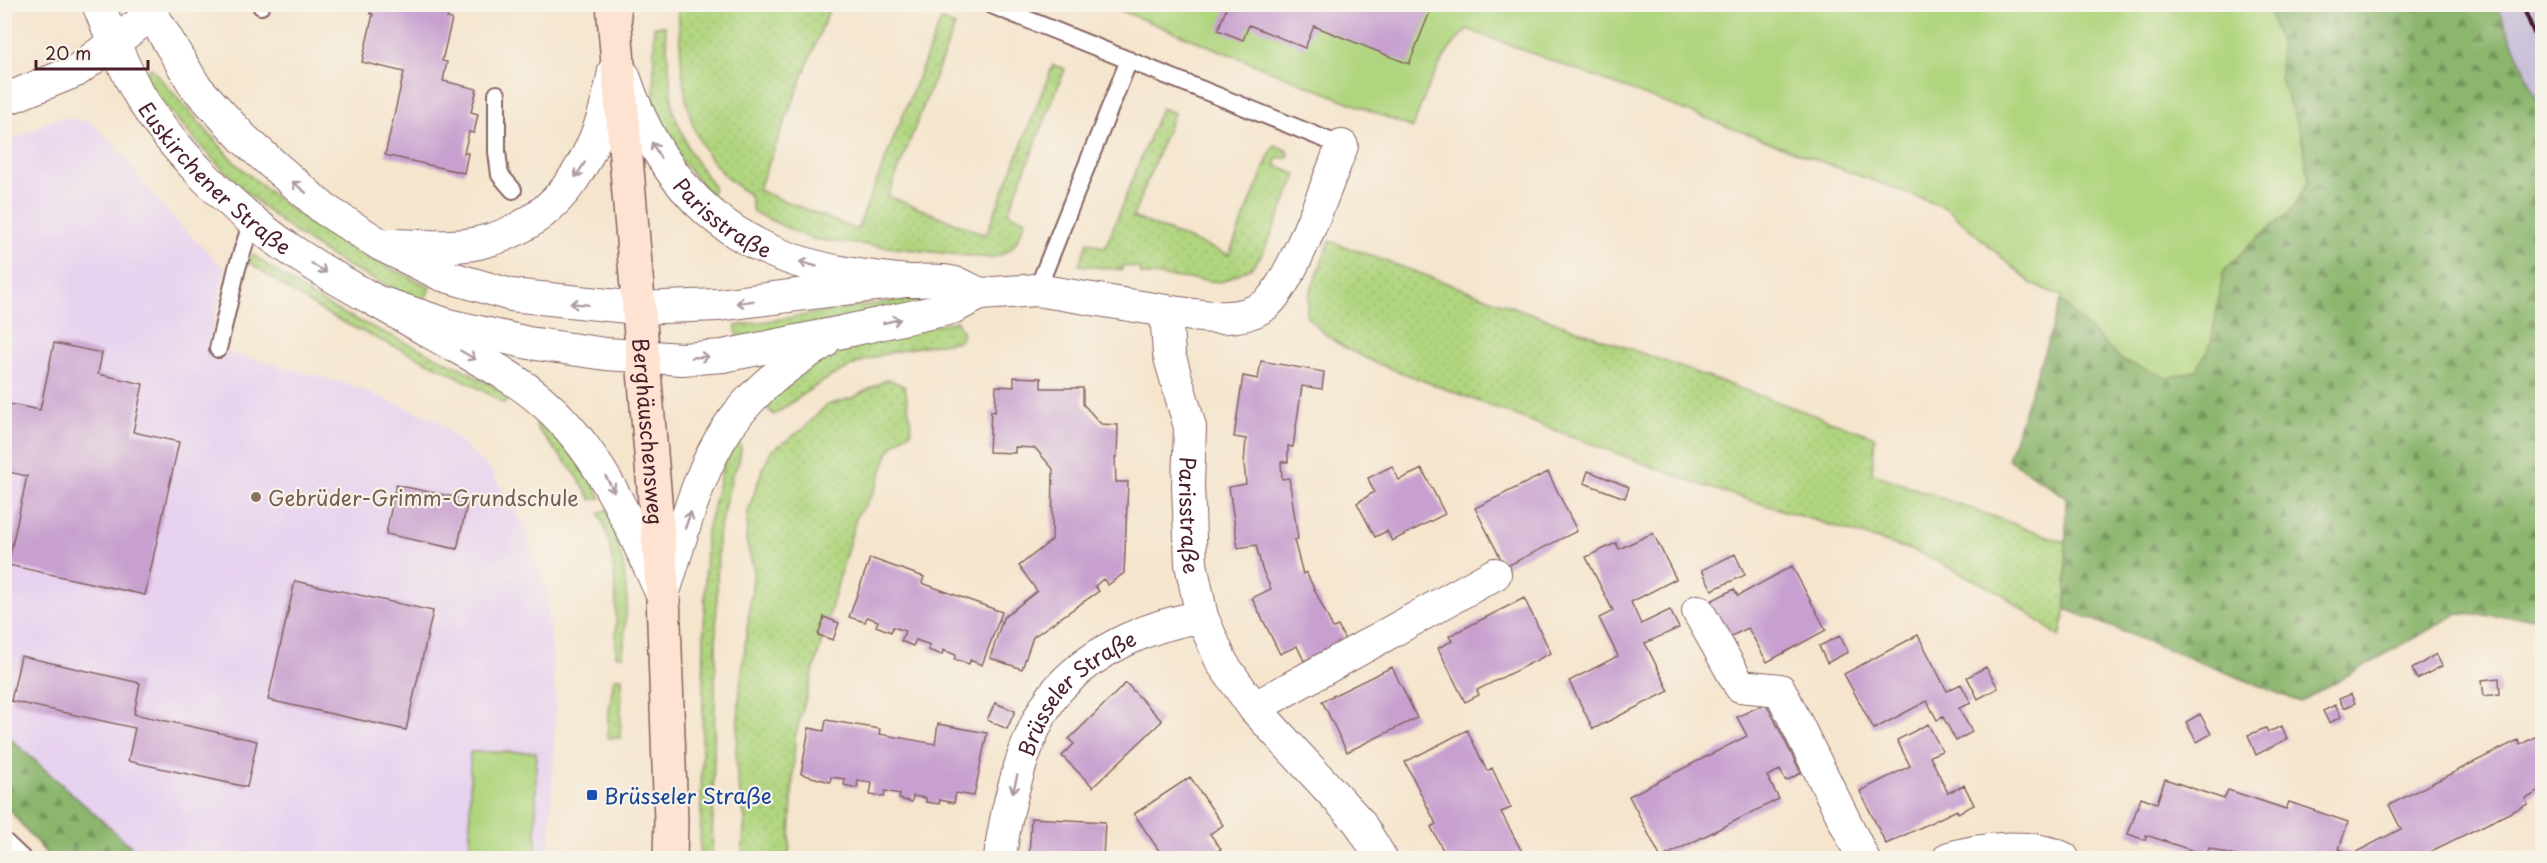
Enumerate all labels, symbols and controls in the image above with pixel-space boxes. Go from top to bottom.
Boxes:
scale bar [36,33,148,71]
text: 20 m [45,39,91,66]
street label: Euskirchener Straße [131,95,298,262]
one-way arrow [650,142,662,159]
one-way arrow [573,161,585,178]
street label: Parisstraße [666,170,777,265]
one-way arrow [292,180,307,194]
one-way arrow [799,258,818,270]
one-way arrow [311,262,328,275]
one-way arrow [735,297,755,308]
one-way arrow [570,298,590,309]
one-way arrow [882,315,901,326]
street label: Berghäuschensweg [625,337,673,526]
one-way arrow [459,349,476,361]
one-way arrow [690,352,710,363]
street label: Parisstraße [1172,456,1209,576]
one-way arrow [604,475,616,492]
place label: Gebrüder-Grimm-Grundschule [268,481,579,513]
marker: Gebrüder-Grimm-Grundschule [249,490,263,504]
one-way arrow [684,511,695,529]
street label: Brüsseler Straße [1009,622,1141,760]
one-way arrow [1009,774,1021,793]
place label: Brüsseler Straße [604,779,772,811]
marker: Brüsseler Straße [585,788,599,802]

